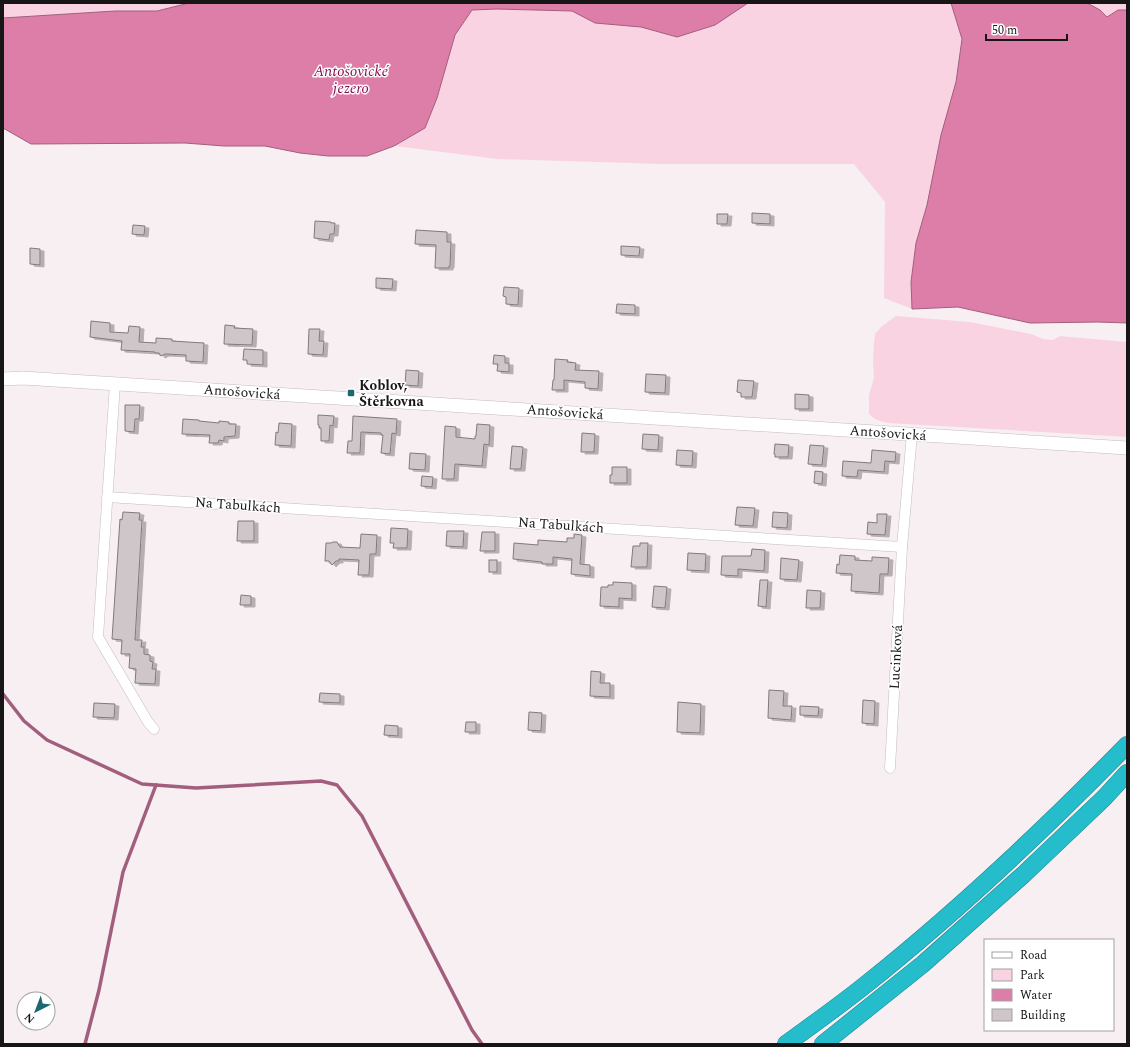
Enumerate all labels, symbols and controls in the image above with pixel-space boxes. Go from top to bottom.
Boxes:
scale bar [986,16,1067,42]
text: 50 m [992,21,1017,40]
water label: Antošovické jezero [313,60,390,100]
place label: Koblov, Štěrkovna [359,375,424,412]
street label: Antošovická [203,379,281,405]
marker: Koblov, Štěrkovna [346,388,356,398]
street label: Antošovická [526,399,604,425]
street label: Antošovická [849,420,927,446]
street label: Na Tabulkách [194,492,282,518]
street label: Na Tabulkách [517,512,605,538]
street label: Lucinková [884,624,908,690]
legend [984,939,1114,1031]
text: Road [1020,946,1047,965]
text: Park [1020,966,1045,985]
text: Water [1020,986,1052,1005]
north arrow [16,991,56,1031]
text: Building [1020,1006,1066,1025]
text: N [21,1009,39,1027]

